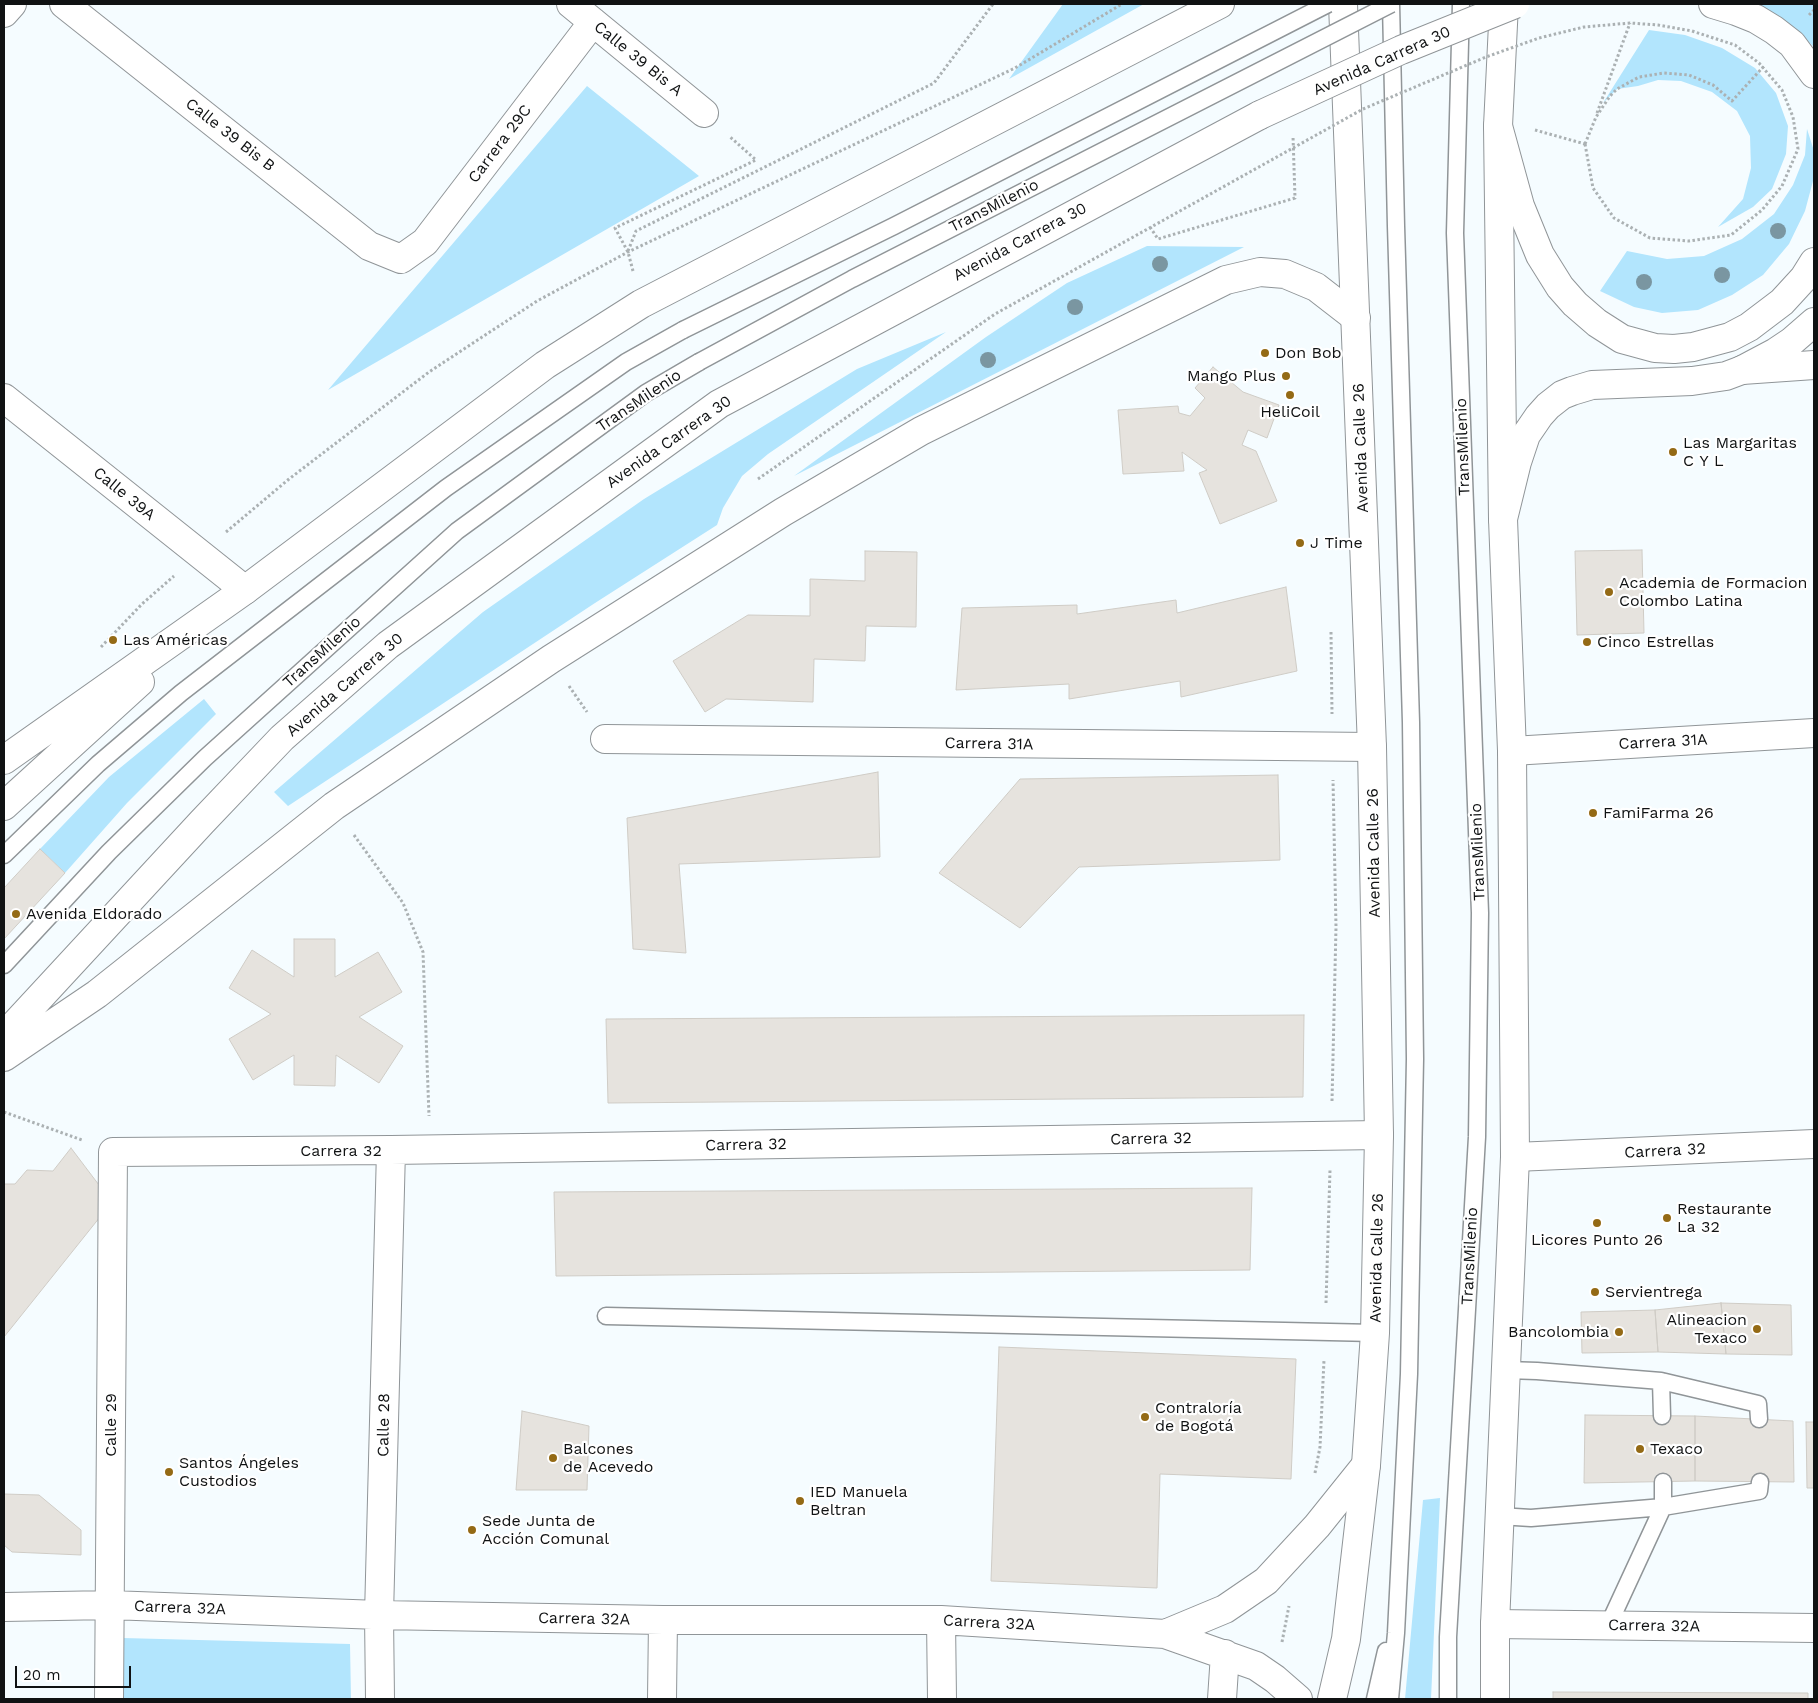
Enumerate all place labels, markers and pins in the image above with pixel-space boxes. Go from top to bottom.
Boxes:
place label: Don Bob [1275,343,1342,363]
marker: Don Bob [1259,347,1271,359]
place label: Mango Plus [1187,366,1276,386]
marker: Mango Plus [1280,370,1292,382]
marker: HeliCoil [1284,389,1296,401]
place label: HeliCoil [1260,402,1320,422]
place label: Las Margaritas C Y L [1683,433,1797,471]
marker: Las Margaritas C Y L [1667,446,1679,458]
place label: J Time [1310,533,1363,553]
marker: J Time [1294,537,1306,549]
place label: Academia de Formacion Colombo Latina [1619,573,1807,611]
marker: Academia de Formacion Colombo Latina [1603,586,1615,598]
place label: Las Américas [123,630,228,650]
place label: Cinco Estrellas [1597,632,1714,652]
marker: Las Américas [107,634,119,646]
marker: Cinco Estrellas [1581,636,1593,648]
place label: FamiFarma 26 [1603,803,1714,823]
marker: FamiFarma 26 [1587,807,1599,819]
place label: Avenida Eldorado [26,904,162,924]
marker: Avenida Eldorado [10,908,22,920]
place label: Restaurante La 32 [1677,1199,1772,1237]
marker: Restaurante La 32 [1661,1212,1673,1224]
marker: Licores Punto 26 [1591,1217,1603,1229]
place label: Licores Punto 26 [1531,1230,1663,1250]
place label: Servientrega [1605,1282,1702,1302]
marker: Servientrega [1589,1286,1601,1298]
place label: Alineacion Texaco [1666,1310,1747,1348]
place label: Bancolombia [1508,1322,1609,1342]
marker: Alineacion Texaco [1751,1323,1763,1335]
marker: Bancolombia [1613,1326,1625,1338]
place label: Contraloría de Bogotá [1155,1398,1242,1436]
marker: Contraloría de Bogotá [1139,1411,1151,1423]
place label: Balcones de Acevedo [563,1439,653,1477]
place label: Texaco [1650,1439,1703,1459]
marker: Texaco [1634,1443,1646,1455]
marker: Balcones de Acevedo [547,1452,559,1464]
place label: Santos Ángeles Custodios [179,1453,299,1491]
marker: Santos Ángeles Custodios [163,1466,175,1478]
place label: IED Manuela Beltran [810,1482,908,1520]
marker: IED Manuela Beltran [794,1495,806,1507]
place label: Sede Junta de Acción Comunal [482,1511,609,1549]
marker: Sede Junta de Acción Comunal [466,1524,478,1536]

